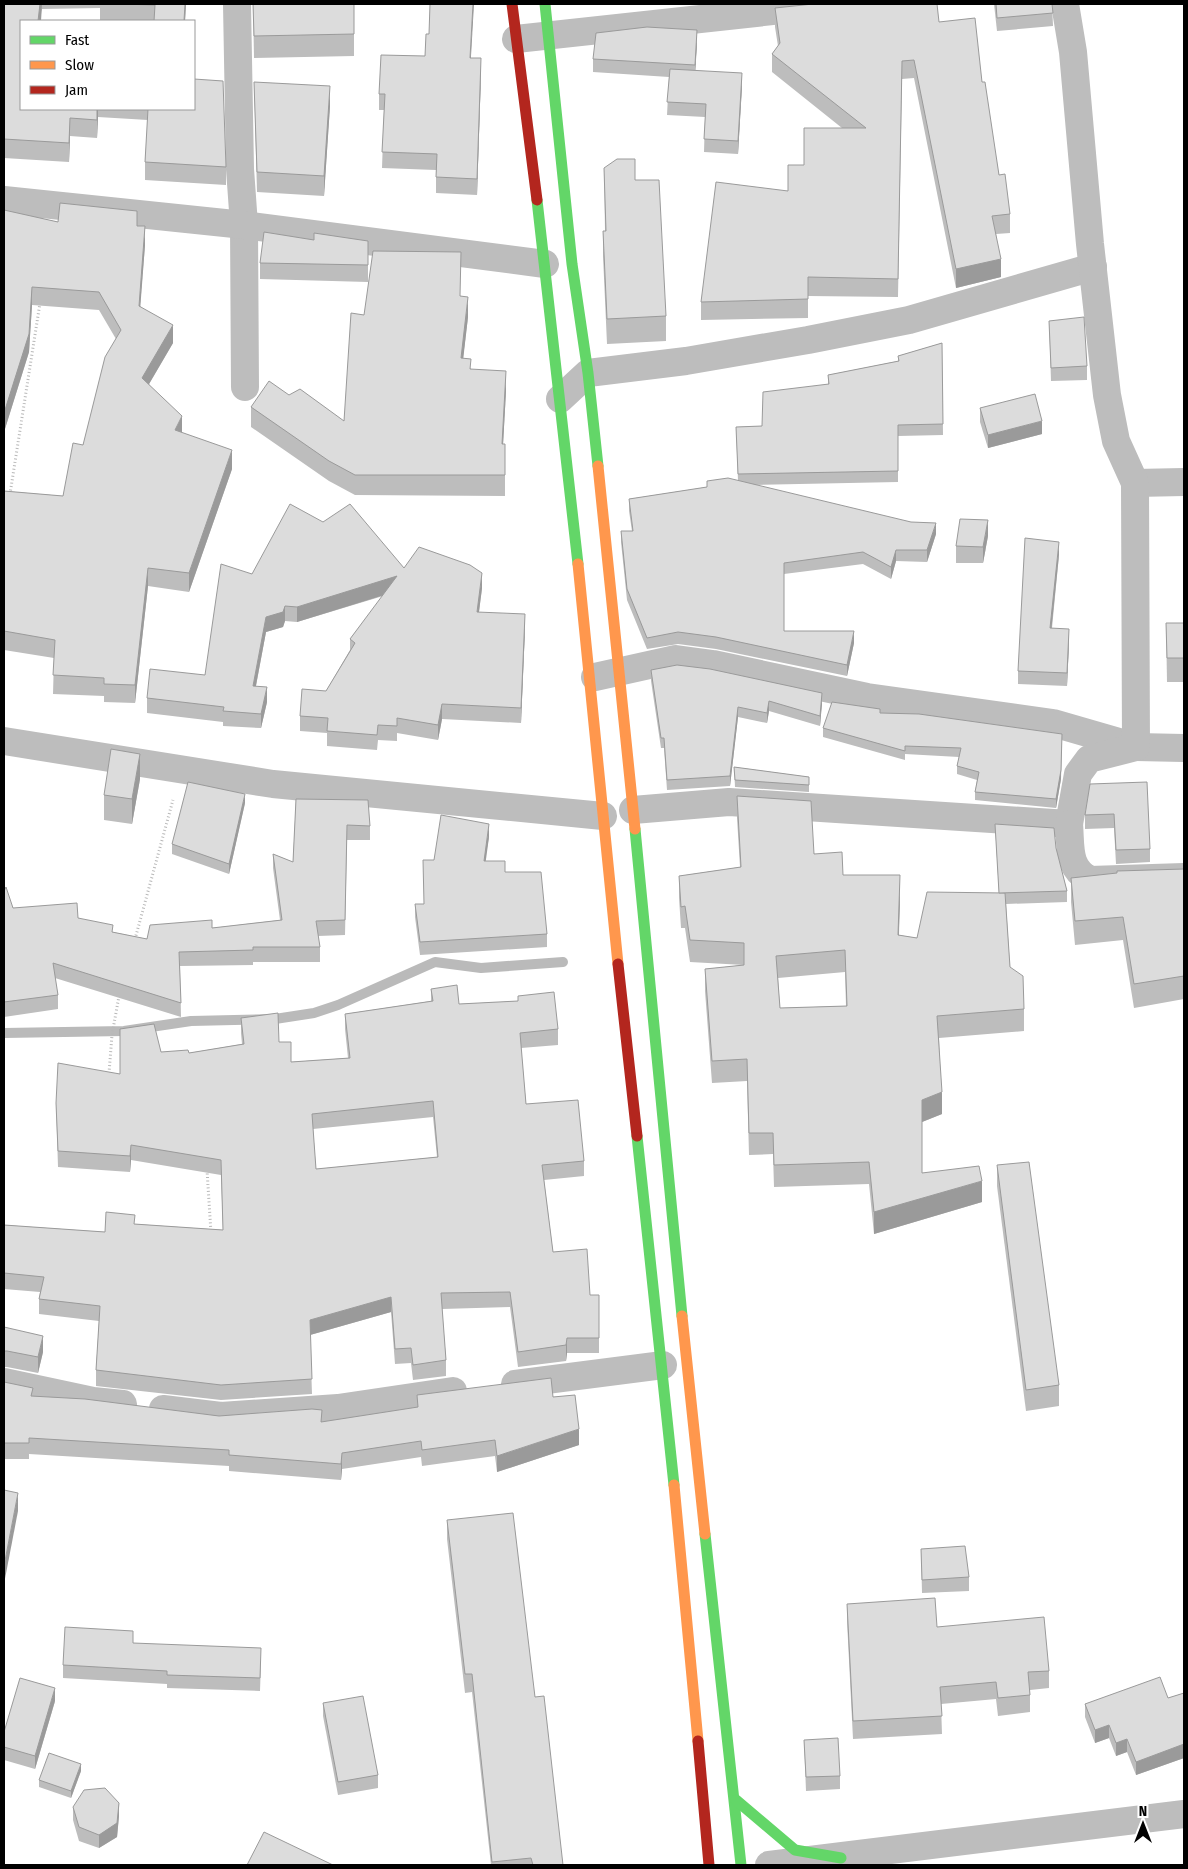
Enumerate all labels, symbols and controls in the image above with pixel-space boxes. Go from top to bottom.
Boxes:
legend [20,20,195,110]
text: Fast [65,31,89,49]
text: Slow [65,56,94,74]
text: Jam [65,81,88,99]
north arrow [1118,1799,1168,1849]
text: N [1139,1803,1147,1820]

